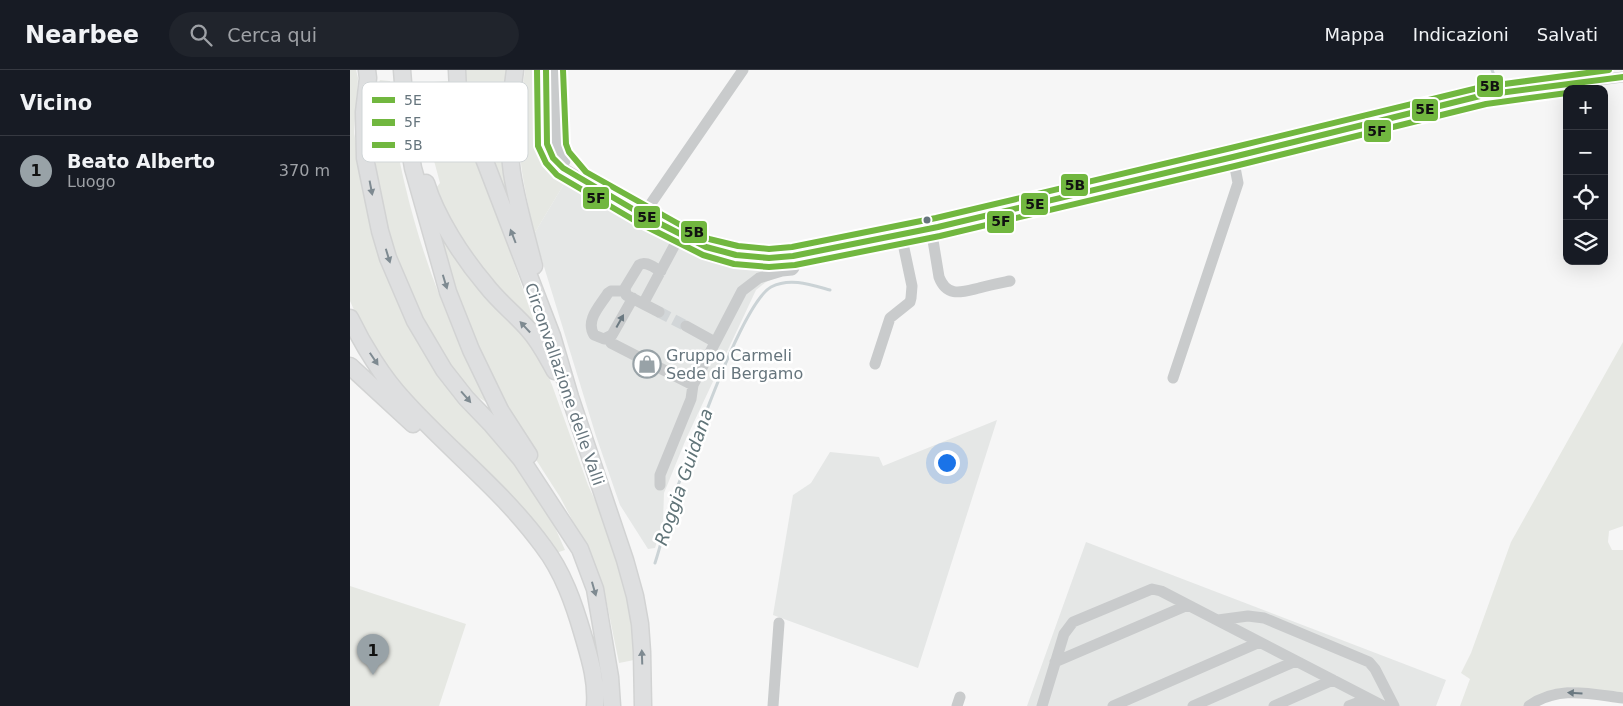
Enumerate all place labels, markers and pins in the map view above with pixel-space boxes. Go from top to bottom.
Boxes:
unlabelled marker [922,215,932,225]
place label: Gruppo Carmeli Sede di Bergamo [666,346,803,383]
shop icon: Gruppo Carmeli Sede di Bergamo [632,349,662,379]
pin: 1 [357,634,389,675]

